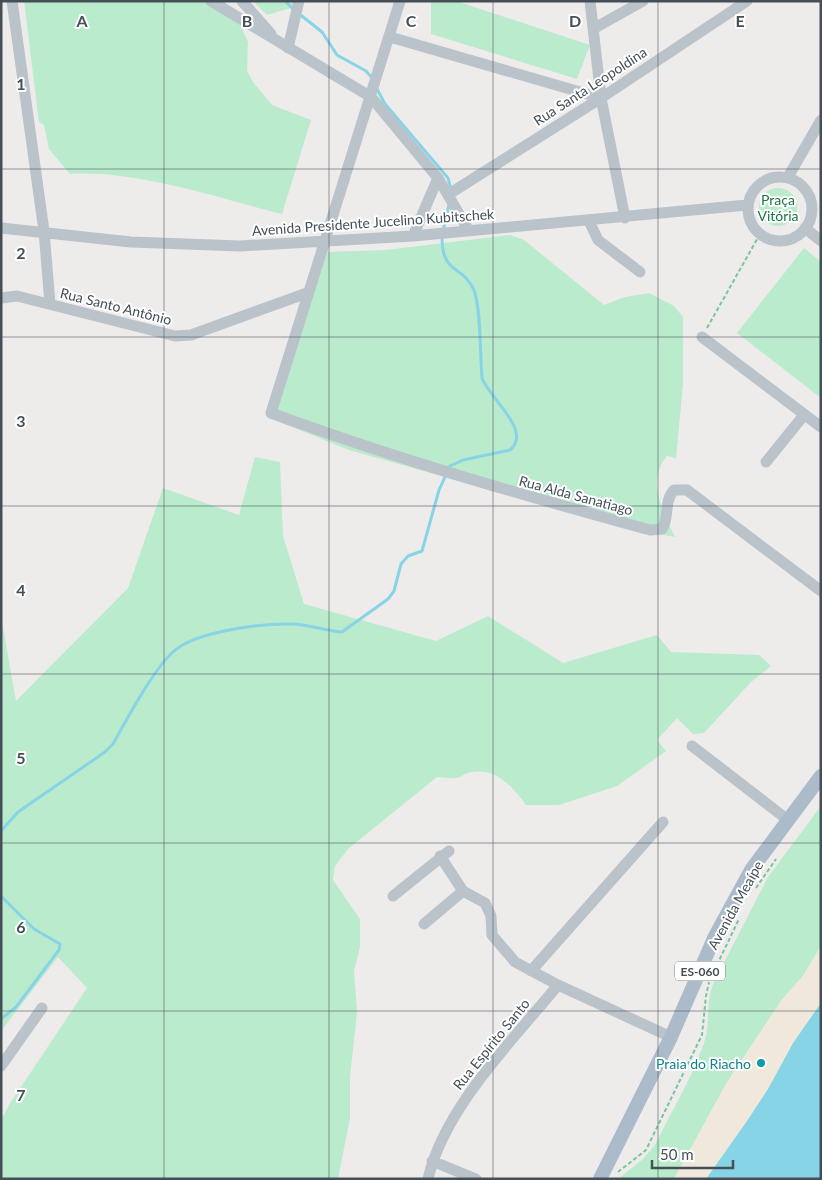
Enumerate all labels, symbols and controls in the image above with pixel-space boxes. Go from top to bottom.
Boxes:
text: A [75,11,88,30]
text: B [242,11,252,30]
text: C [406,11,417,30]
text: D [569,11,581,30]
text: E [735,11,745,30]
street label: Rua Santa Leopoldina [530,43,650,129]
text: 1 [16,74,26,93]
park label: Praça Vitória [757,191,799,224]
street label: Avenida Presidente Jucelino Kubitschek [251,205,496,239]
text: 2 [16,243,26,262]
street label: Rua Santo Antônio [59,284,174,328]
text: 3 [16,411,26,430]
street label: Rua Alda Sanatiago [517,472,635,518]
text: 4 [16,580,26,599]
text: 5 [16,748,26,767]
street label: Avenida Meaípe [704,858,766,952]
text: 6 [16,917,26,936]
road number: ES-060 [675,961,725,980]
street label: Rua Espírito Santo [449,995,533,1093]
place label: Praia do Riacho [656,1055,751,1072]
marker: Praia do Riacho [755,1057,767,1069]
text: 7 [16,1085,26,1104]
scale bar [652,1138,733,1170]
text: 50 m [660,1145,694,1163]

